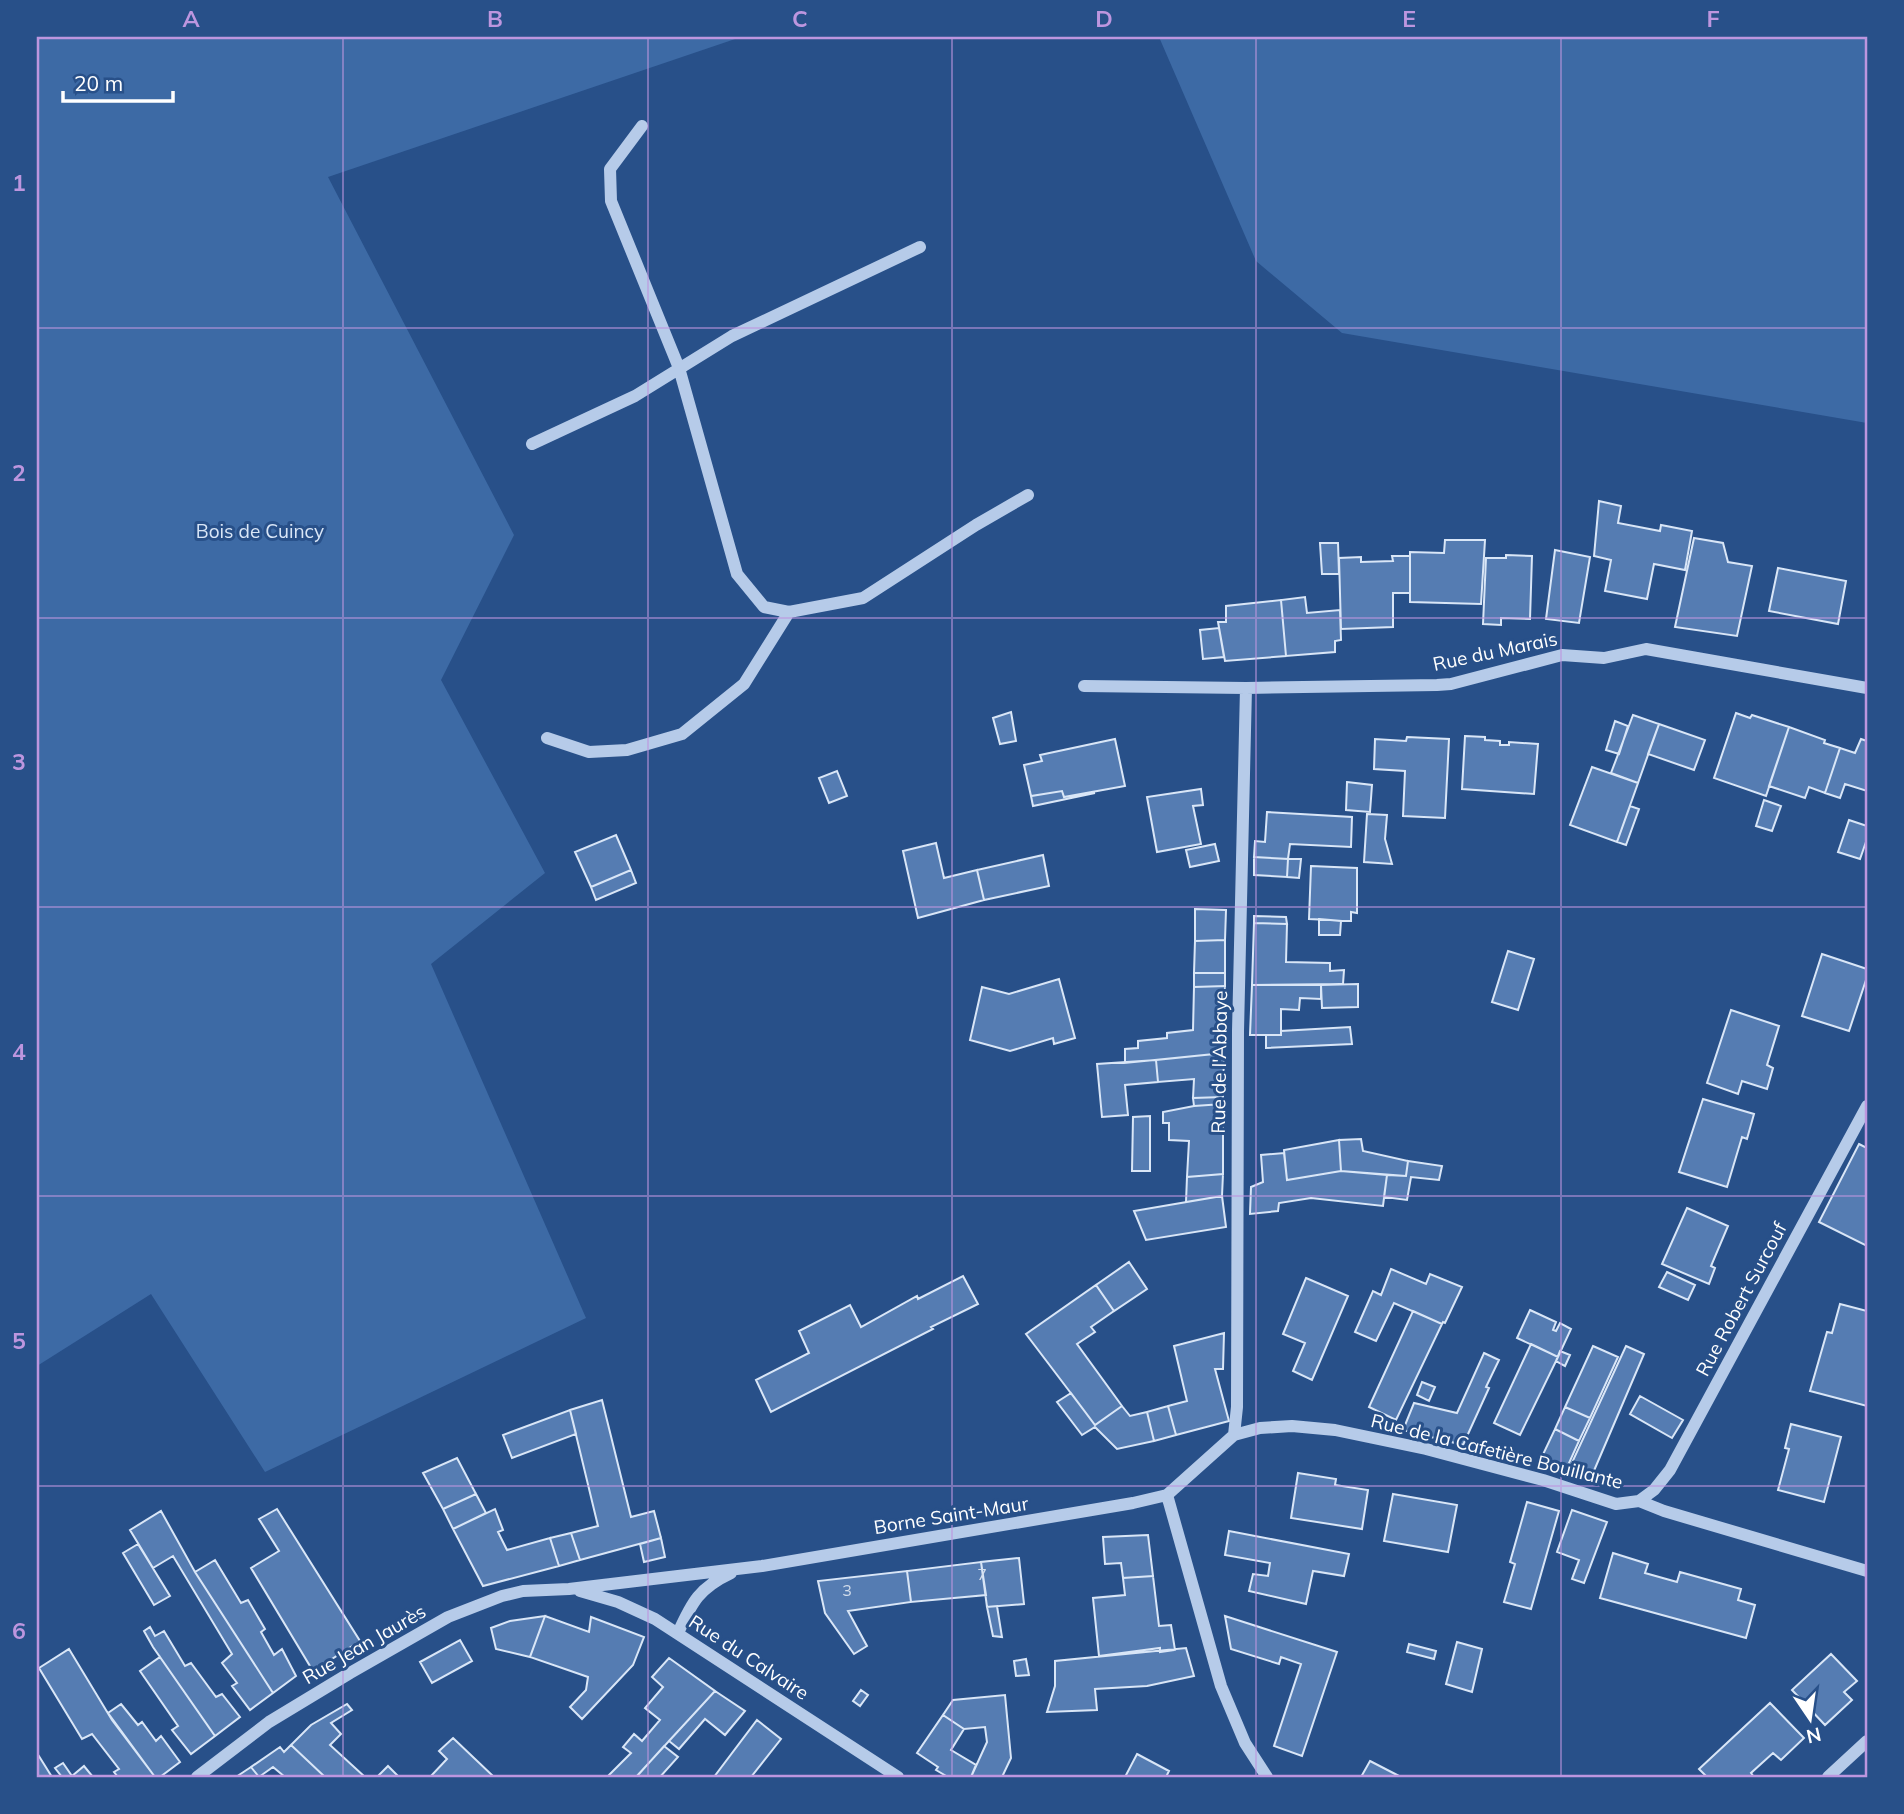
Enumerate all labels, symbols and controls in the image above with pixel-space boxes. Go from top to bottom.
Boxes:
text: A [182,4,200,33]
text: B [487,4,503,33]
text: C [792,4,808,33]
text: D [1095,4,1113,33]
text: E [1402,4,1416,33]
text: F [1706,4,1720,33]
scale bar [63,60,173,104]
text: 20 m [74,70,123,96]
text: 1 [12,168,26,197]
text: 2 [12,458,26,487]
park label: Bois de Cuincy [196,519,324,543]
street label: Rue du Marais [1431,626,1559,676]
text: 3 [12,747,26,776]
street label: Rue de l'Abbaye [1206,990,1232,1134]
text: 4 [12,1037,26,1066]
street label: Rue Robert Surcouf [1690,1217,1792,1380]
text: 5 [12,1326,26,1355]
street label: Rue de la Cafetière Bouillante [1369,1408,1625,1494]
street label: Borne Saint-Maur [872,1491,1030,1539]
house number: 7 [977,1564,987,1584]
house number: 3 [842,1580,852,1600]
street label: Rue Jean Jaurès [298,1599,430,1689]
street label: Rue du Calvaire [684,1609,814,1705]
text: 6 [12,1616,26,1645]
north arrow [1774,1685,1844,1755]
text: N [1804,1722,1824,1749]

